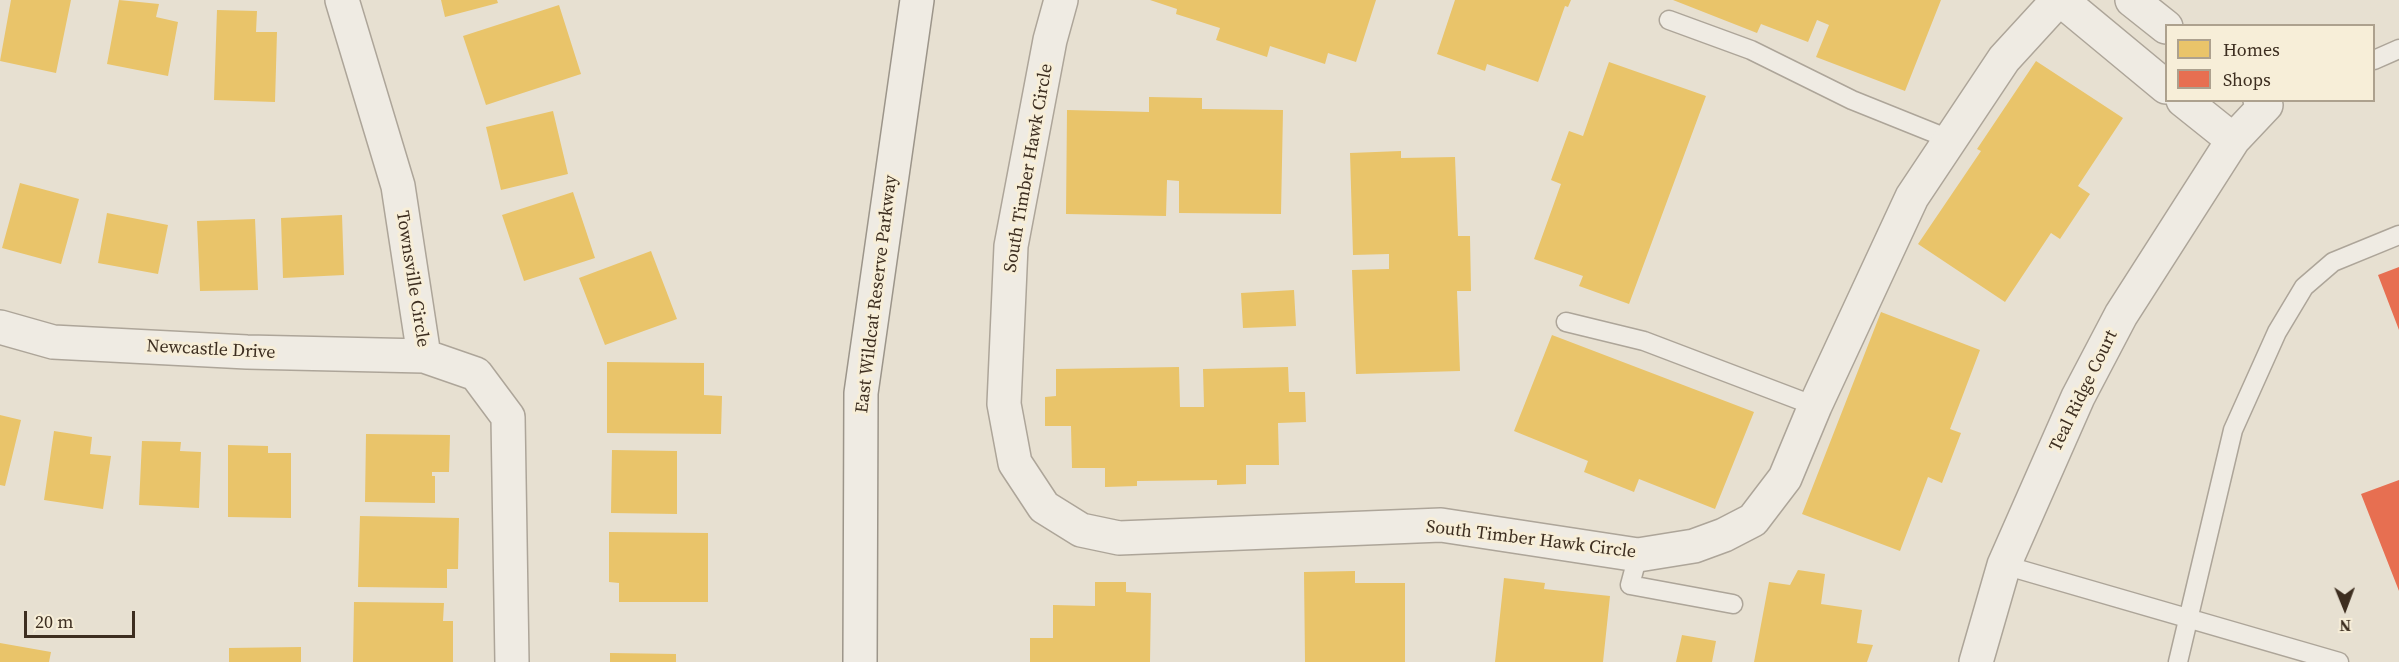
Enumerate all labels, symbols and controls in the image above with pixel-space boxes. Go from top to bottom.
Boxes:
legend [2165,24,2375,102]
text: Homes [2223,37,2280,62]
street label: South Timber Hawk Circle [1000,62,1058,274]
text: Shops [2223,67,2271,92]
street label: East Wildcat Reserve Parkway [852,174,902,414]
street label: Townsville Circle [391,209,433,349]
street label: Teal Ridge Court [2045,327,2123,455]
street label: Newcastle Drive [146,336,276,364]
street label: South Timber Hawk Circle [1425,516,1637,564]
north arrow [2315,578,2375,638]
scale bar [27,599,138,637]
text: 20 m [35,609,73,634]
text: N [2339,615,2351,637]

